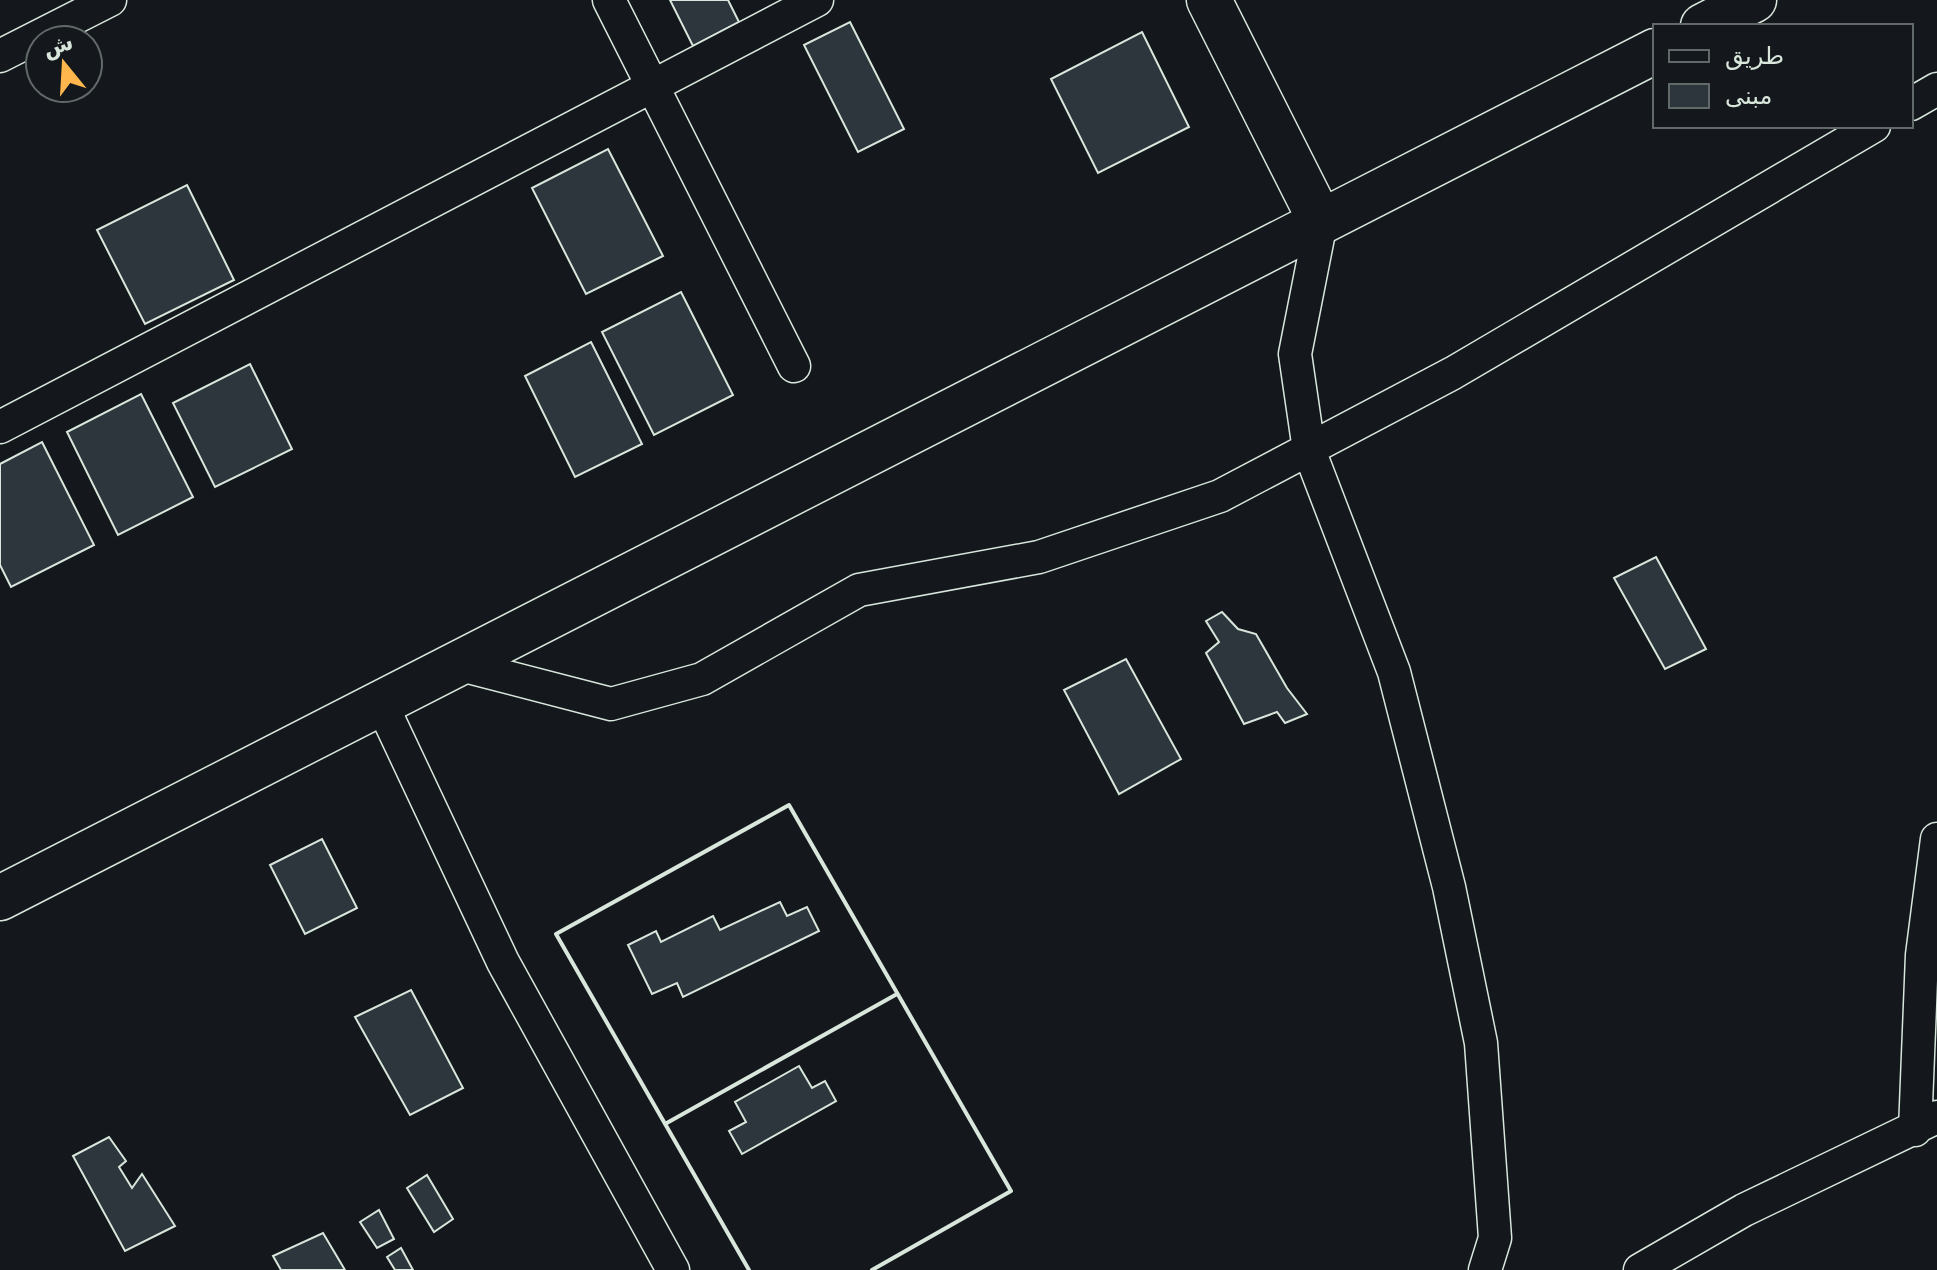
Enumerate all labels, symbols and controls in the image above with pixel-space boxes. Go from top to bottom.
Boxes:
north arrow [24,24,104,104]
legend [1653,24,1913,128]
text: ش [40,29,76,62]
text: طريق [1725,42,1784,70]
text: مبنى [1725,82,1772,110]

